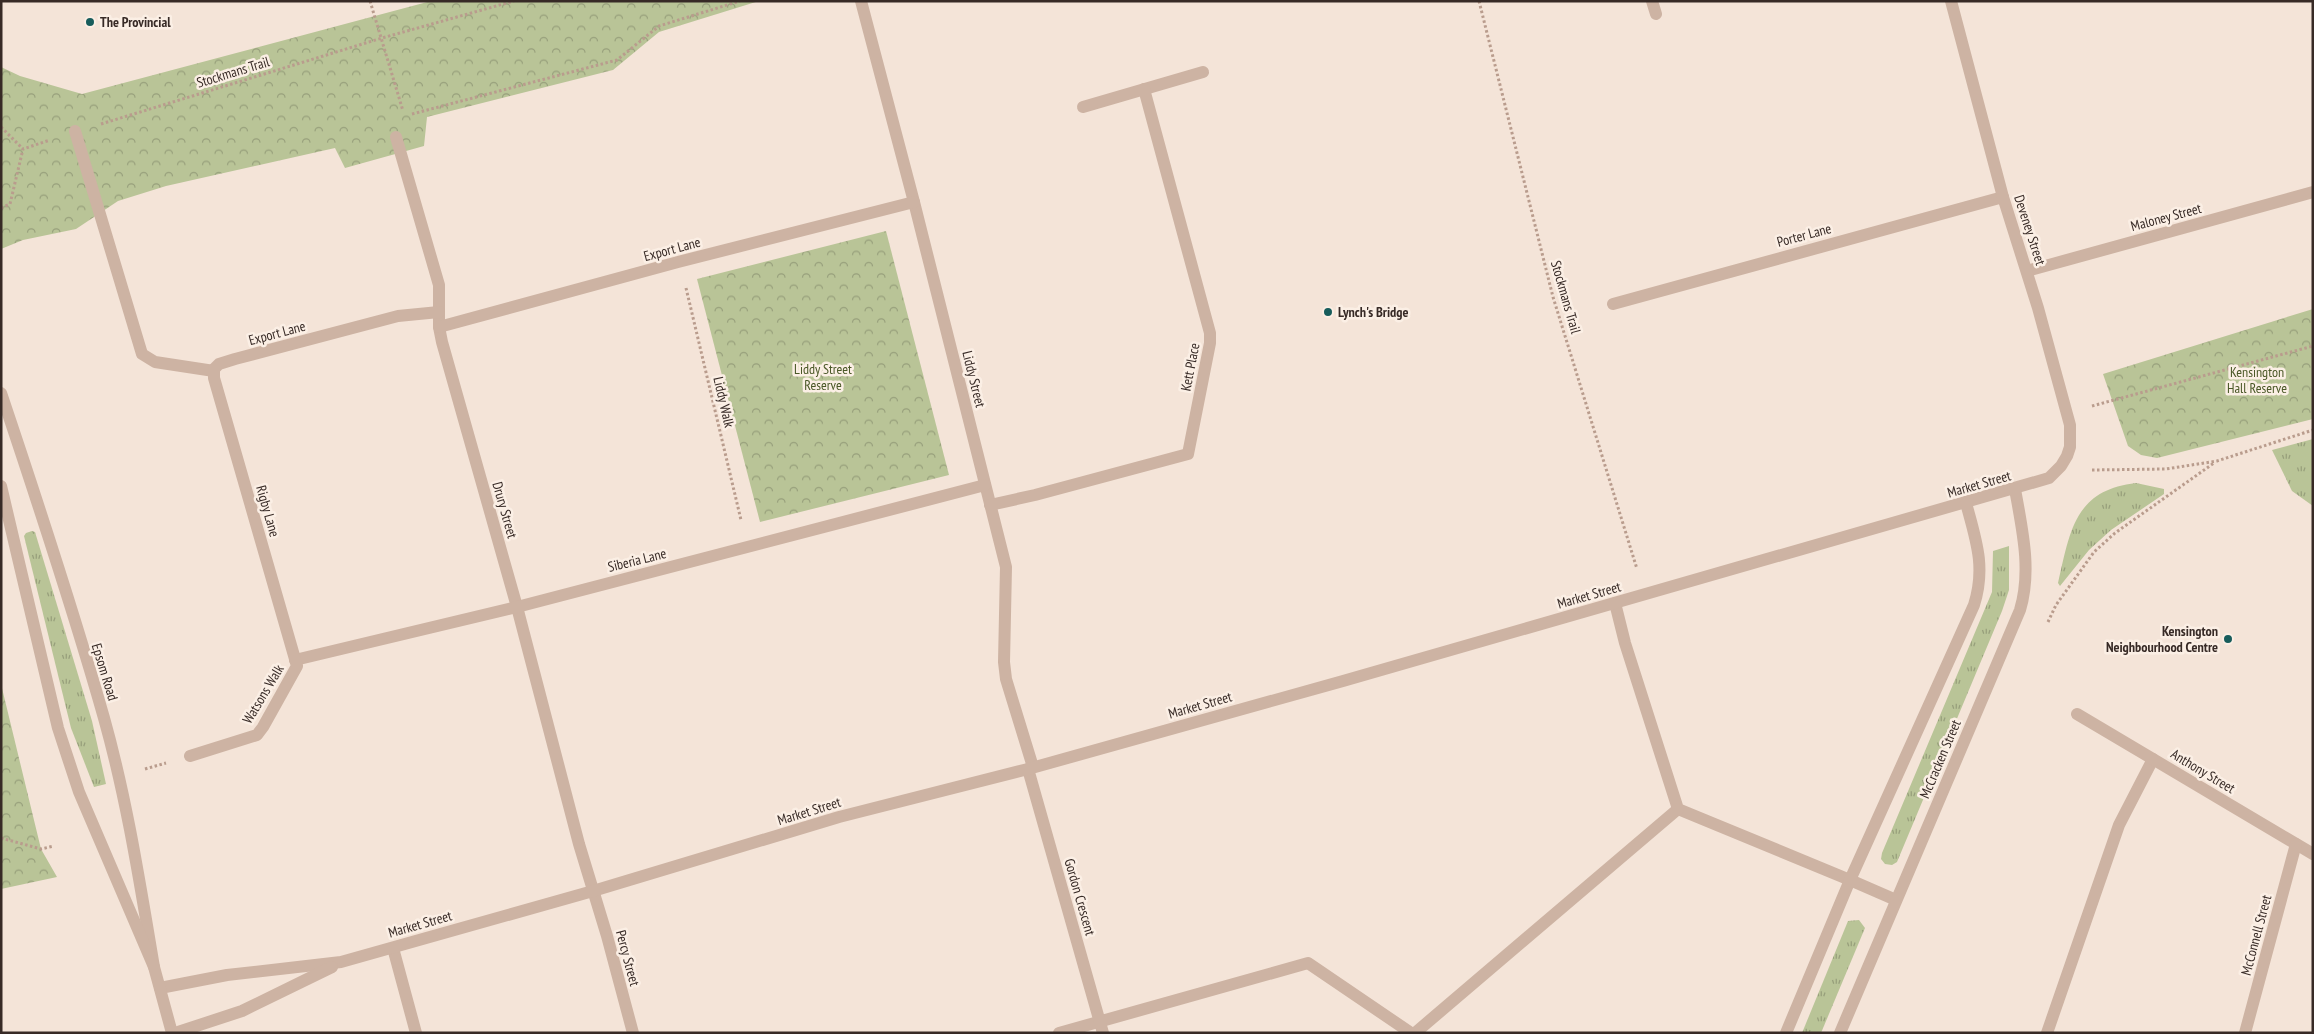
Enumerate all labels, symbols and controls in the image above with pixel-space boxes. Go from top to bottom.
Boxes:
place label: The Provincial [100,13,171,31]
marker: The Provincial [84,16,96,28]
street label: Stockmans Trail [194,52,272,92]
street label: Deveney Street [2010,193,2050,267]
street label: Maloney Street [2129,199,2203,235]
street label: Porter Lane [1775,219,1833,251]
street label: Export Lane [642,233,703,265]
street label: Stockmans Trail [1547,258,1585,336]
place label: Lynch's Bridge [1338,303,1409,321]
marker: Lynch's Bridge [1322,306,1334,318]
street label: Export Lane [247,317,308,349]
street label: Kett Place [1177,341,1204,393]
street label: Liddy Street [958,349,990,409]
park label: Liddy Street Reserve [794,360,852,394]
park label: Kensington Hall Reserve [2227,363,2287,397]
street label: Liddy Walk [709,375,739,430]
street label: Market Street [1945,466,2013,502]
street label: Drury Street [488,480,522,540]
street label: Rigby Lane [252,483,284,539]
street label: Siberia Lane [606,544,668,576]
street label: Market Street [1555,577,1623,613]
place label: Kensington Neighbourhood Centre [2106,622,2218,656]
marker: Kensington Neighbourhood Centre [2222,633,2234,645]
street label: Epsom Road [88,641,122,703]
street label: Watsons Walk [238,661,288,727]
street label: Market Street [1166,687,1234,723]
street label: McCracken Street [1915,717,1965,801]
street label: Anthony Street [2168,745,2239,797]
street label: Market Street [775,793,843,829]
street label: Gordon Crescent [1060,856,1100,938]
street label: McConnell Street [2237,893,2275,977]
street label: Market Street [386,906,454,942]
street label: Percy Street [612,928,644,988]

